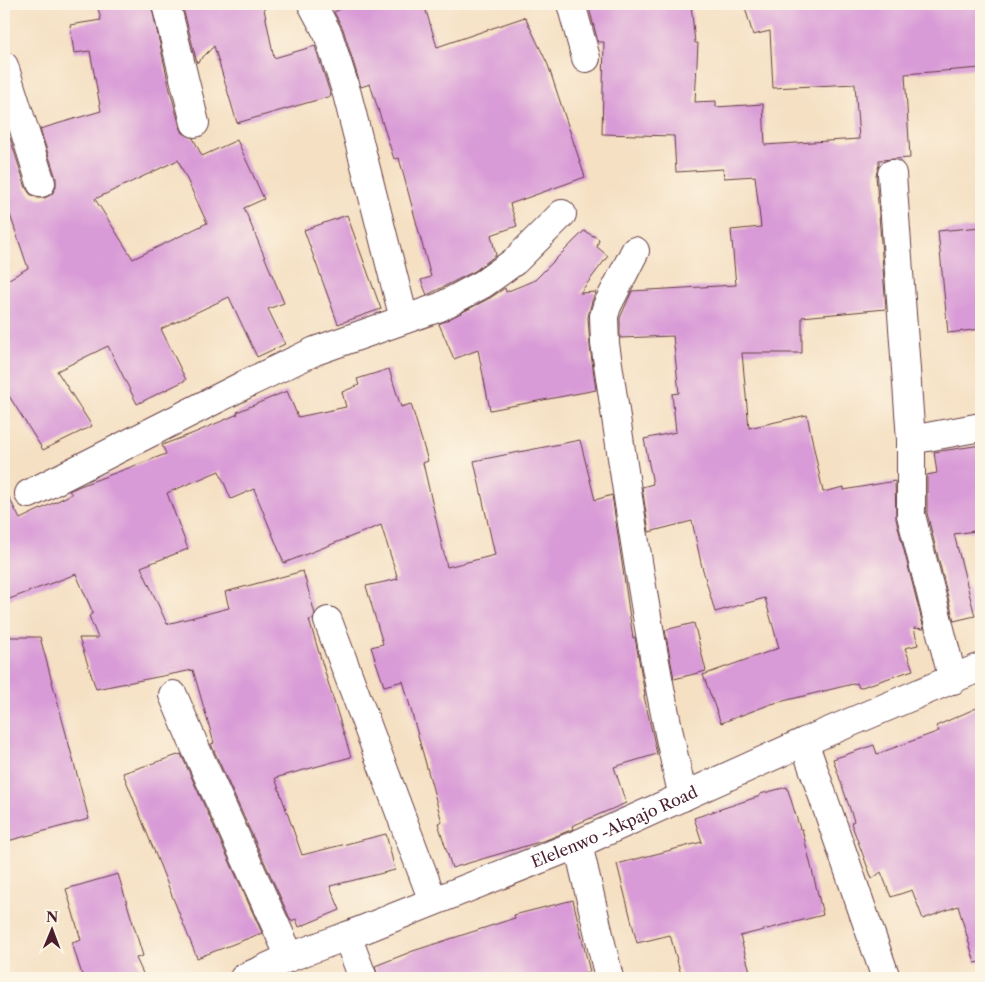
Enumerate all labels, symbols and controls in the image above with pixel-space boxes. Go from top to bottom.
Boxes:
street label: Elelenwo -Akpajo Road [528,781,701,872]
north arrow [28,904,78,954]
text: N [46,908,58,926]

